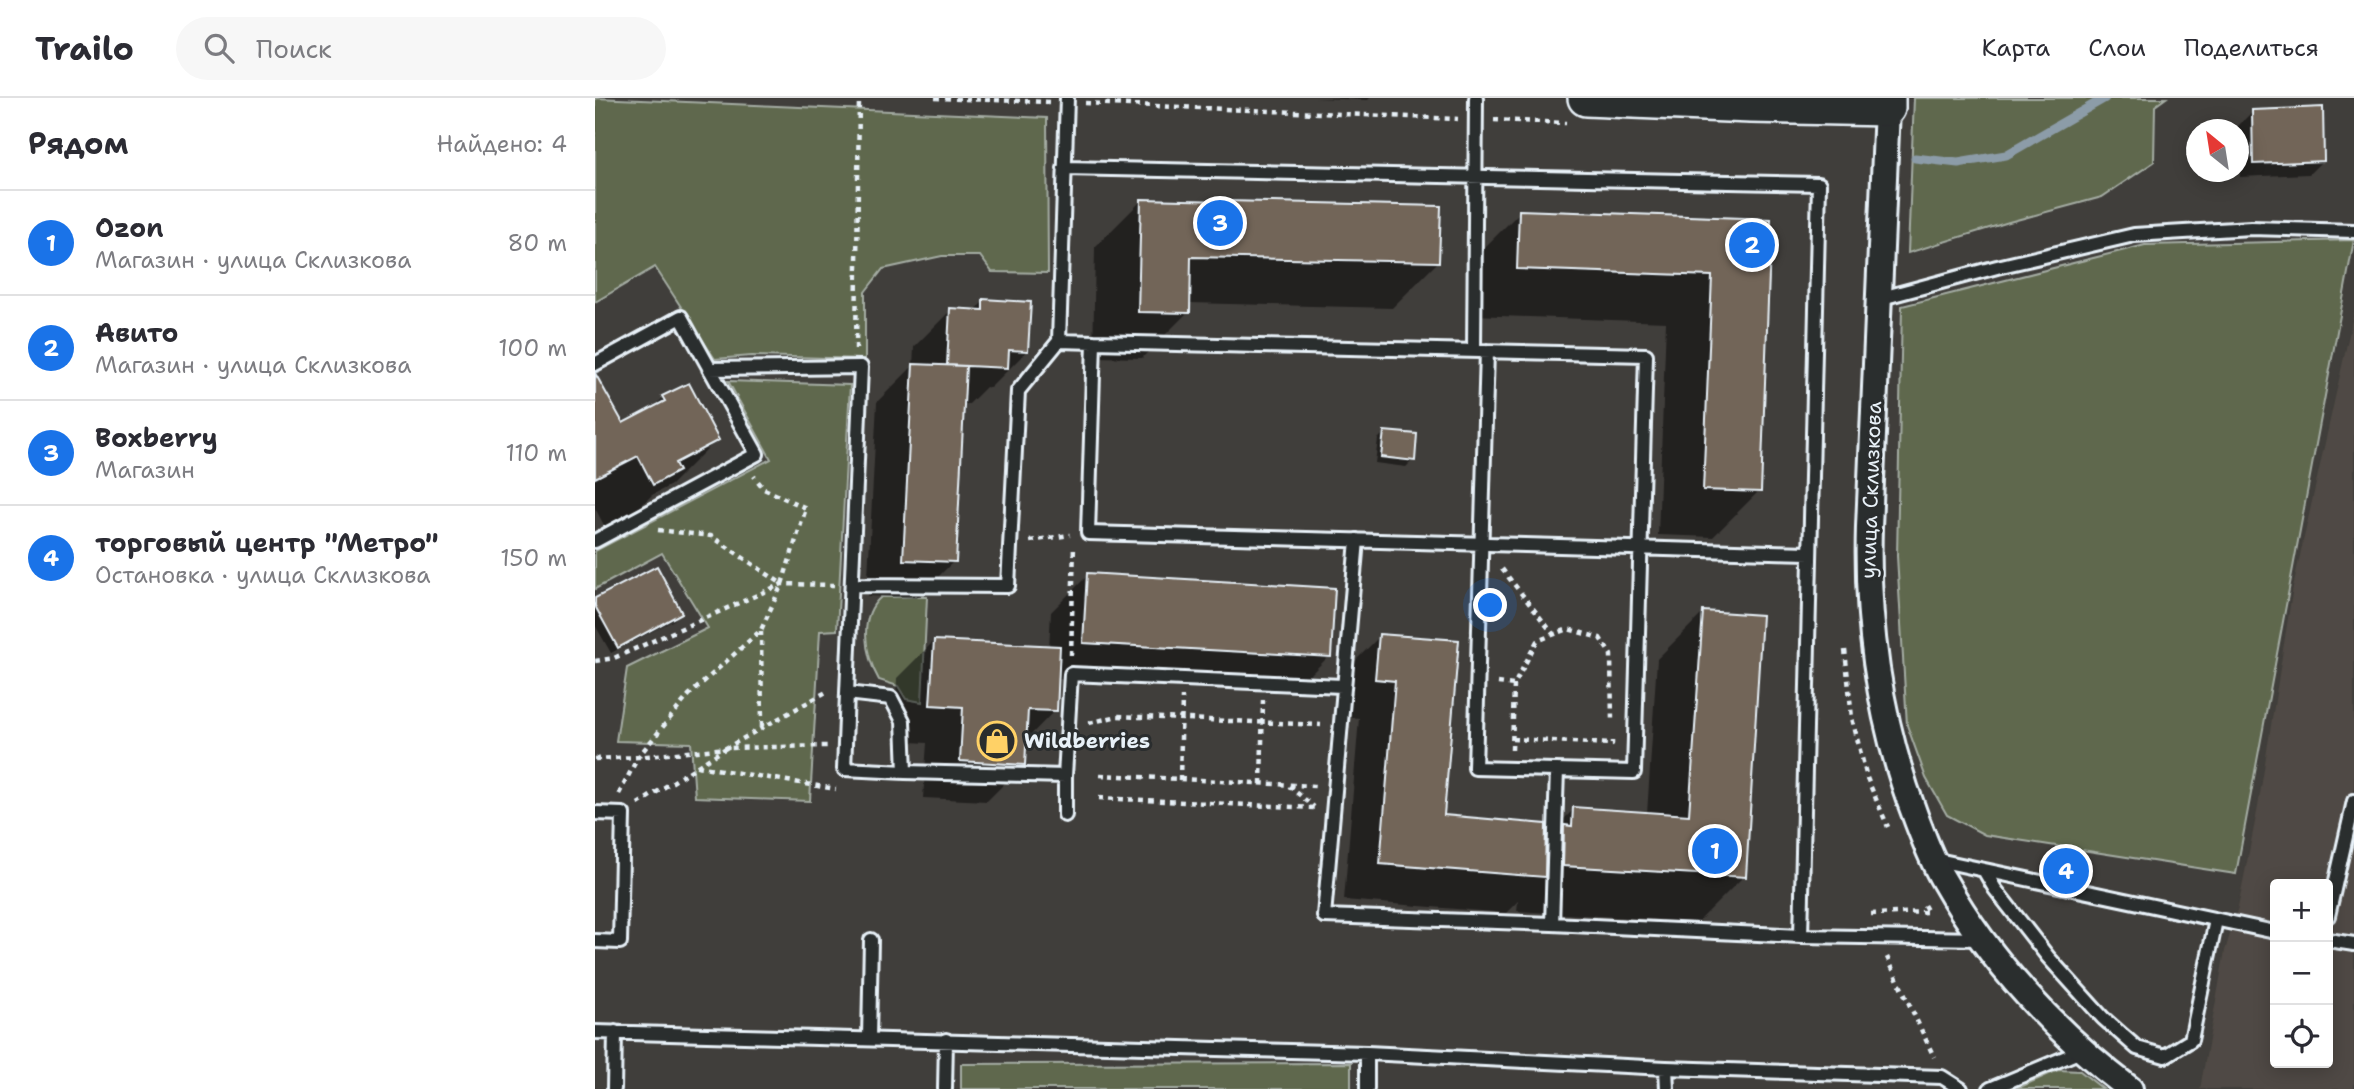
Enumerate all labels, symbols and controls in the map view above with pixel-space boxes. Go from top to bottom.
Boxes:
search box [176,17,666,80]
text: Trailo [35,26,134,71]
icon: search [200,29,238,67]
text: Поиск [256,31,332,66]
text: Карта [1982,32,2050,64]
text: Слои [2088,32,2146,64]
text: Поделиться [2184,32,2319,64]
north arrow [2186,119,2249,182]
text: Рядом [28,123,128,164]
text: Найдено: 4 [437,129,567,159]
pin: 3 [1197,197,1243,249]
text: Ozon [95,210,164,245]
pin: 2 [1729,219,1775,271]
text: 1 [46,228,56,258]
text: 80 m [508,228,567,258]
text: Магазин · улица Склизкова [95,245,411,275]
text: Авито [95,315,178,350]
text: 2 [43,333,59,363]
text: 100 m [498,333,567,363]
text: Магазин · улица Склизкова [95,350,411,380]
street label: улица Склизкова [1854,401,1888,579]
text: Boxberry [95,420,218,455]
text: 3 [43,438,59,468]
text: 110 m [505,438,567,468]
text: Магазин [95,455,195,485]
text: торговый центр "Метро" [95,525,439,560]
text: 4 [43,543,59,573]
text: 150 m [500,543,567,573]
text: Остановка · улица Склизкова [95,560,431,590]
your location [1473,588,1507,622]
shop icon: Wildberries [976,720,1018,762]
place label: Wildberries [1024,727,1150,755]
pin: 1 [1692,825,1738,877]
pin: 4 [2043,845,2089,897]
map controls [2270,879,2333,1068]
button: + [2270,879,2333,942]
button: − [2270,942,2333,1005]
button: locate [2270,1005,2333,1068]

